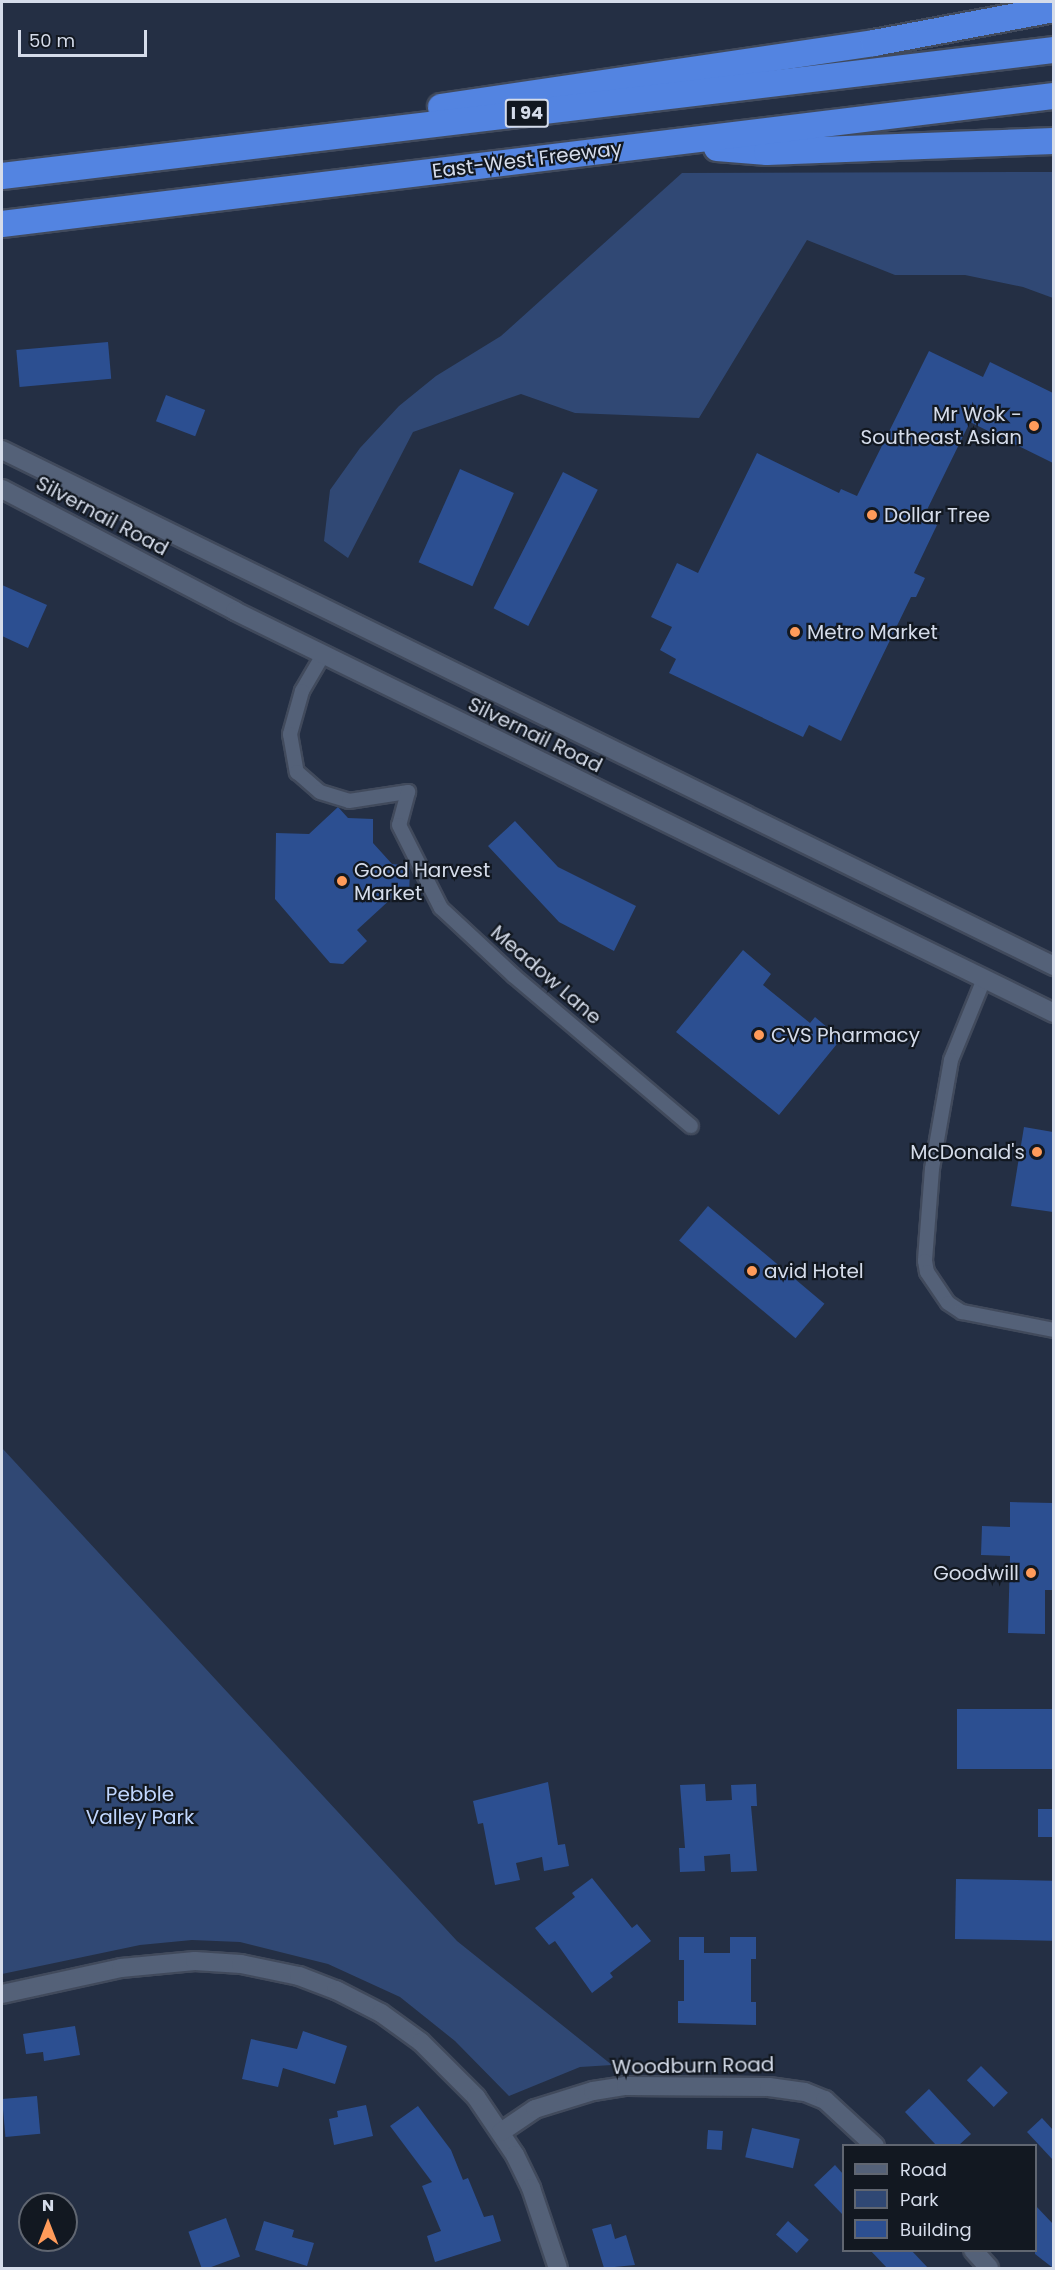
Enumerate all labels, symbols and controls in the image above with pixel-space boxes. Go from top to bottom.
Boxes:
scale bar [21,18,150,56]
text: 50 m [29,28,75,53]
road number: I 94 [504,98,550,128]
street label: East-West Freeway [431,136,623,184]
place label: Mr Wok - Southeast Asian [860,402,1022,449]
marker: Mr Wok - Southeast Asian [1027,419,1041,433]
street label: Silvernail Road [32,471,172,561]
place label: Dollar Tree [884,503,990,527]
marker: Dollar Tree [865,508,879,522]
place label: Metro Market [807,620,938,644]
marker: Metro Market [788,625,802,639]
street label: Silvernail Road [464,692,606,778]
place label: Good Harvest Market [354,858,490,905]
marker: Good Harvest Market [335,874,349,888]
street label: Meadow Lane [486,920,606,1030]
place label: CVS Pharmacy [771,1023,920,1047]
marker: CVS Pharmacy [752,1028,766,1042]
place label: McDonald's [910,1140,1025,1164]
marker: McDonald's [1030,1145,1044,1159]
place label: avid Hotel [764,1259,864,1283]
marker: avid Hotel [745,1264,759,1278]
place label: Goodwill [933,1561,1019,1585]
marker: Goodwill [1024,1566,1038,1580]
park label: Pebble Valley Park [86,1782,194,1829]
street label: Woodburn Road [612,2053,774,2079]
legend [842,2144,1037,2252]
text: Road [900,2157,947,2182]
text: Park [900,2187,939,2212]
north arrow [18,2192,78,2252]
text: N [42,2194,54,2217]
text: Building [900,2217,972,2242]

